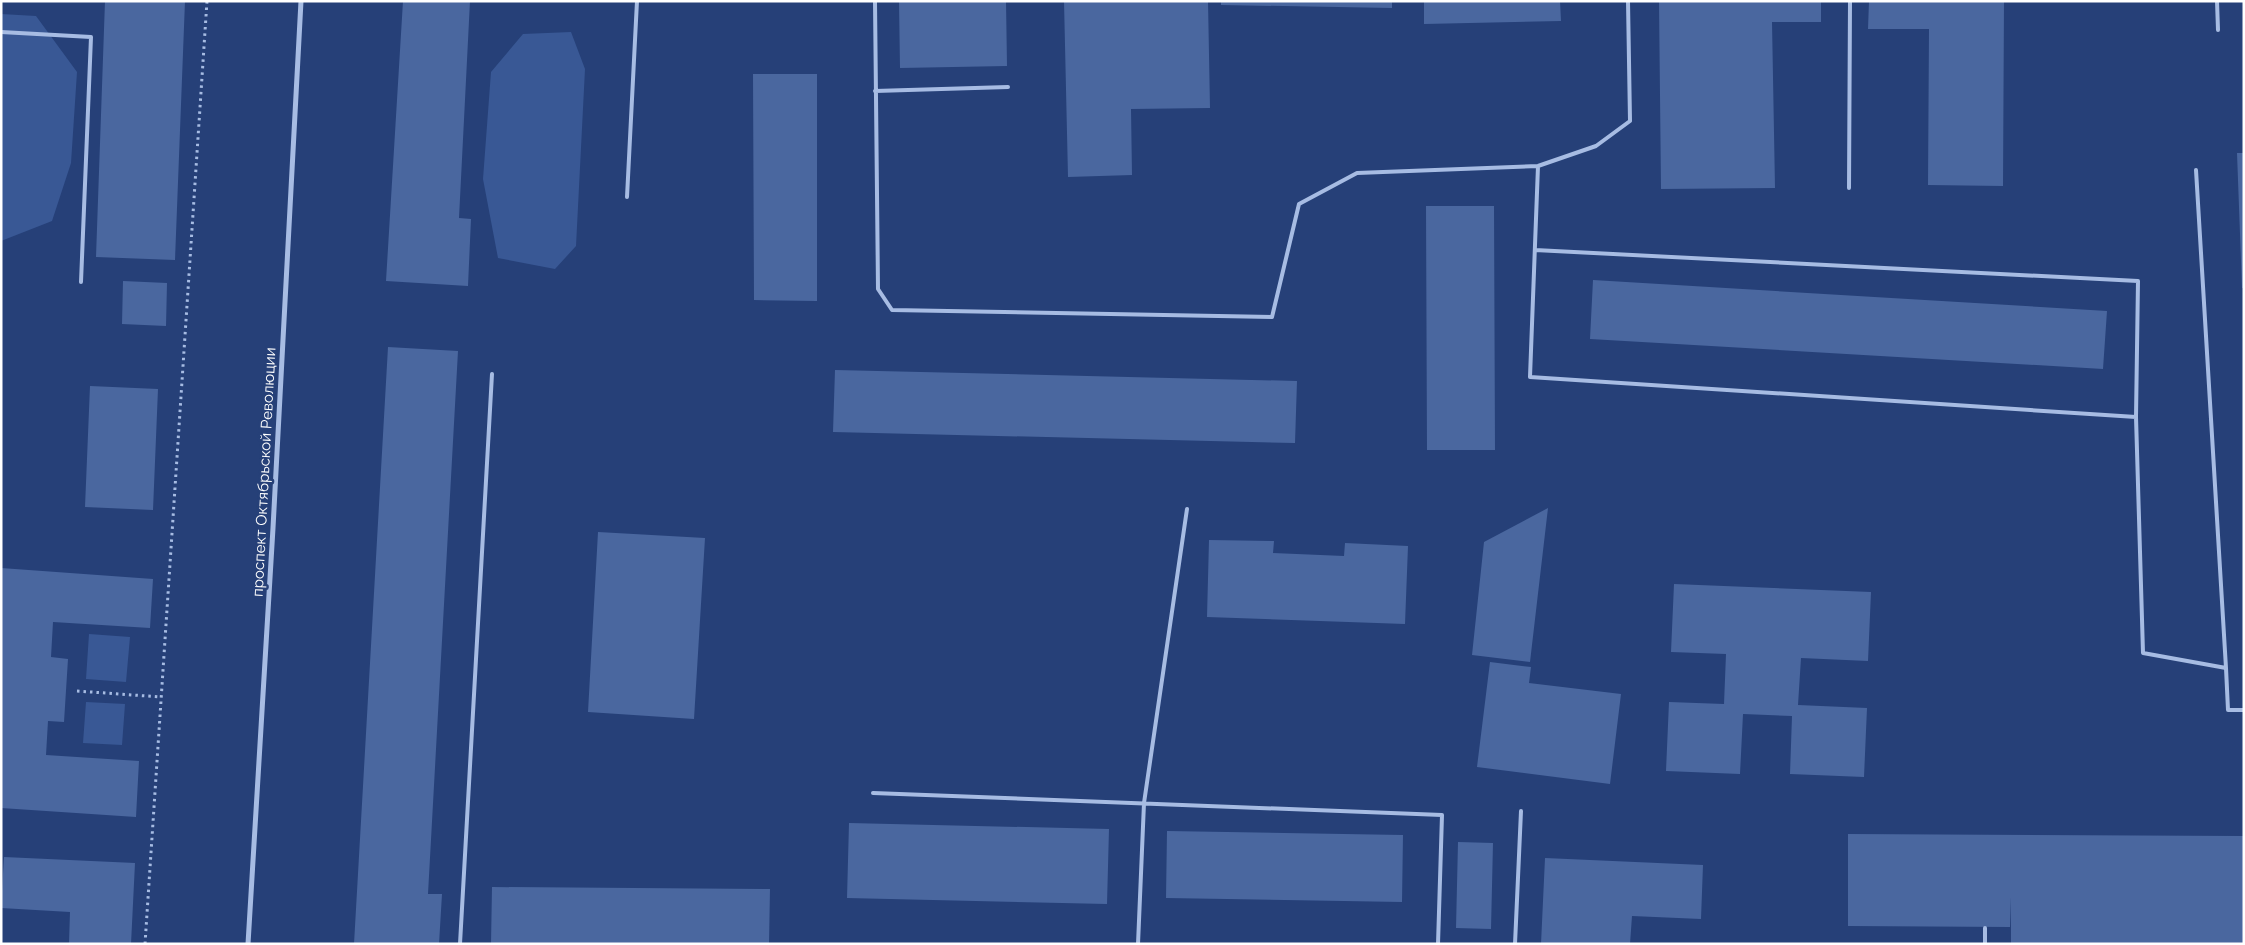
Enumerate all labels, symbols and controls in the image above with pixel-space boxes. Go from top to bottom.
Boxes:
street label: проспект Октябрьской Революции [248,347,280,597]

